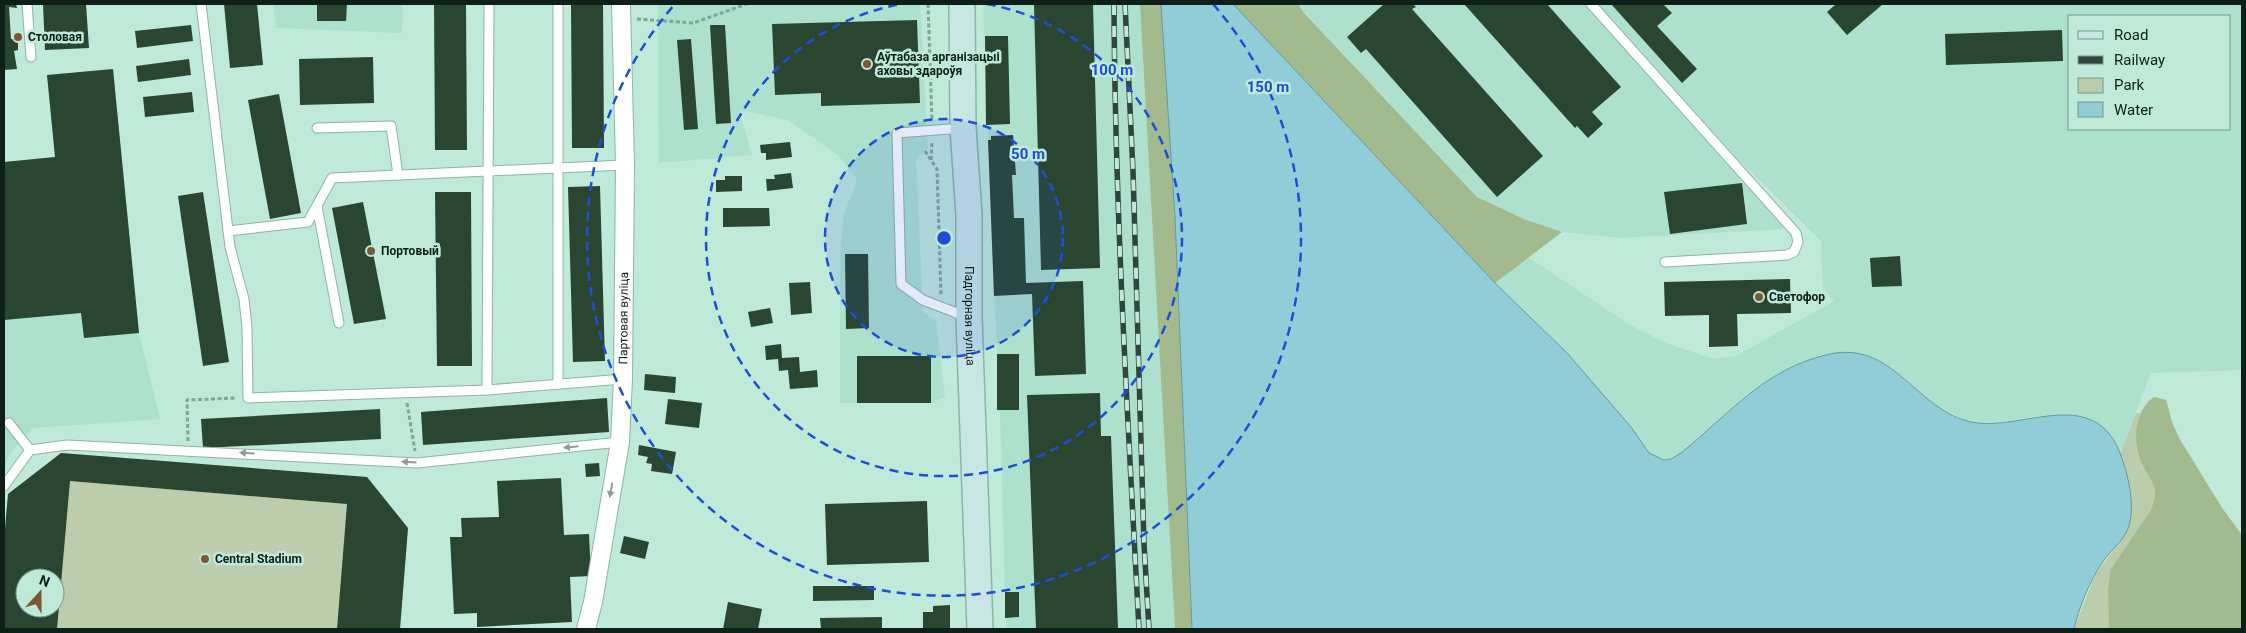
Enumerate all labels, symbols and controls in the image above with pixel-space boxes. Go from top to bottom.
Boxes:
legend [2068,15,2231,130]
text: Road [2114,26,2148,44]
place label: Столовая [28,30,82,44]
marker: Столовая [12,31,24,43]
place label: Аўтабаза арганізацыі аховы здароўя [877,50,1000,78]
text: Railway [2114,51,2165,69]
marker: Аўтабаза арганізацыі аховы здароўя [861,58,873,70]
text: 100 m [1091,61,1133,79]
text: Park [2114,76,2145,94]
text: 150 m [1247,78,1289,96]
text: Water [2114,101,2153,119]
text: 50 m [1011,145,1045,163]
centre of rings [935,229,953,247]
place label: Портовый [381,244,439,258]
marker: Портовый [365,245,377,257]
street label: Падгорная вуліца [962,266,978,366]
street label: Партовая вуліца [616,272,631,365]
place label: Светофор [1769,290,1825,304]
marker: Светофор [1753,291,1765,303]
one-way arrow [563,443,579,451]
one-way arrow [239,449,255,457]
one-way arrow [401,458,417,466]
one-way arrow [607,482,615,498]
place label: Central Stadium [215,552,302,566]
marker: Central Stadium [199,553,211,565]
north arrow [15,568,65,618]
text: N [37,572,52,590]

